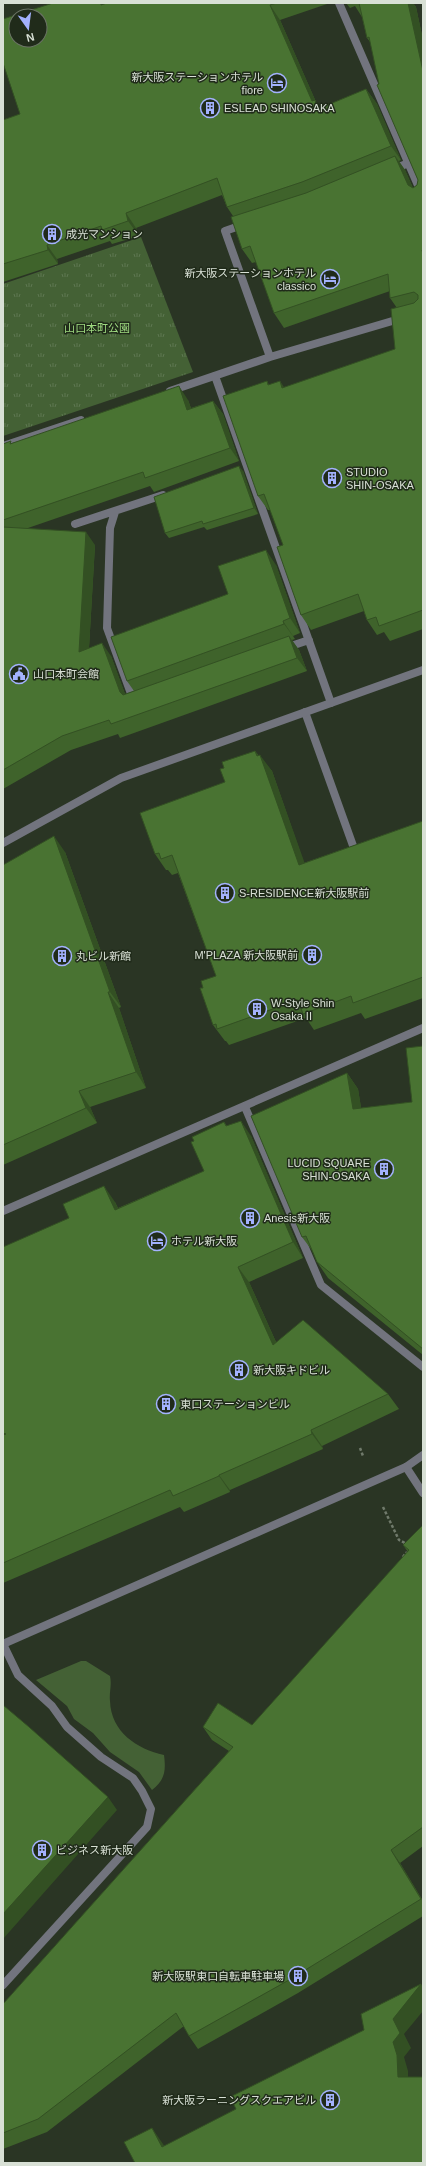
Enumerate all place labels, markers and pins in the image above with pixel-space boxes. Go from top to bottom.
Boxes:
place label: 新大阪ステーションホテル fiore [131,71,263,96]
hotel icon: 新大阪ステーションホテル fiore [266,72,288,94]
building icon: ESLEAD SHINOSAKA [199,97,221,119]
place label: ESLEAD SHINOSAKA [224,102,335,114]
building icon: 成光マンション [41,223,63,245]
place label: 成光マンション [66,228,143,240]
place label: 新大阪ステーションホテル classico [184,267,316,292]
hotel icon: 新大阪ステーションホテル classico [319,268,341,290]
place label: STUDIO SHIN-OSAKA [346,466,415,491]
building icon: STUDIO SHIN-OSAKA [321,467,343,489]
public building icon: 山口本町会館 [8,663,30,685]
place label: 山口本町会館 [33,668,99,680]
building icon: S-RESIDENCE新大阪駅前 [214,882,236,904]
place label: S-RESIDENCE新大阪駅前 [239,887,369,899]
building icon: M'PLAZA 新大阪駅前 [301,944,323,966]
building icon: 丸ビル新館 [51,945,73,967]
place label: M'PLAZA 新大阪駅前 [194,949,298,961]
place label: 丸ビル新館 [76,950,131,962]
place label: W-Style Shin Osaka II [271,997,334,1022]
building icon: W-Style Shin Osaka II [246,998,268,1020]
place label: LUCID SQUARE SHIN-OSAKA [287,1157,371,1182]
building icon: LUCID SQUARE SHIN-OSAKA [373,1158,395,1180]
building icon: Anesis新大阪 [239,1207,261,1229]
place label: Anesis新大阪 [264,1212,330,1224]
hotel icon: ホテル新大阪 [146,1230,168,1252]
place label: ホテル新大阪 [171,1235,237,1247]
building icon: 新大阪キドビル [228,1359,250,1381]
place label: 新大阪キドビル [253,1364,330,1376]
building icon: 東口ステーションビル [155,1393,177,1415]
place label: 東口ステーションビル [180,1398,290,1410]
building icon: ビジネス新大阪 [31,1839,53,1861]
place label: ビジネス新大阪 [56,1844,133,1856]
building icon: 新大阪駅東口自転車駐車場 [287,1965,309,1987]
place label: 新大阪駅東口自転車駐車場 [152,1970,284,1982]
building icon: 新大阪ラーニングスクエアビル [319,2089,341,2111]
place label: 新大阪ラーニングスクエアビル [162,2094,316,2106]

